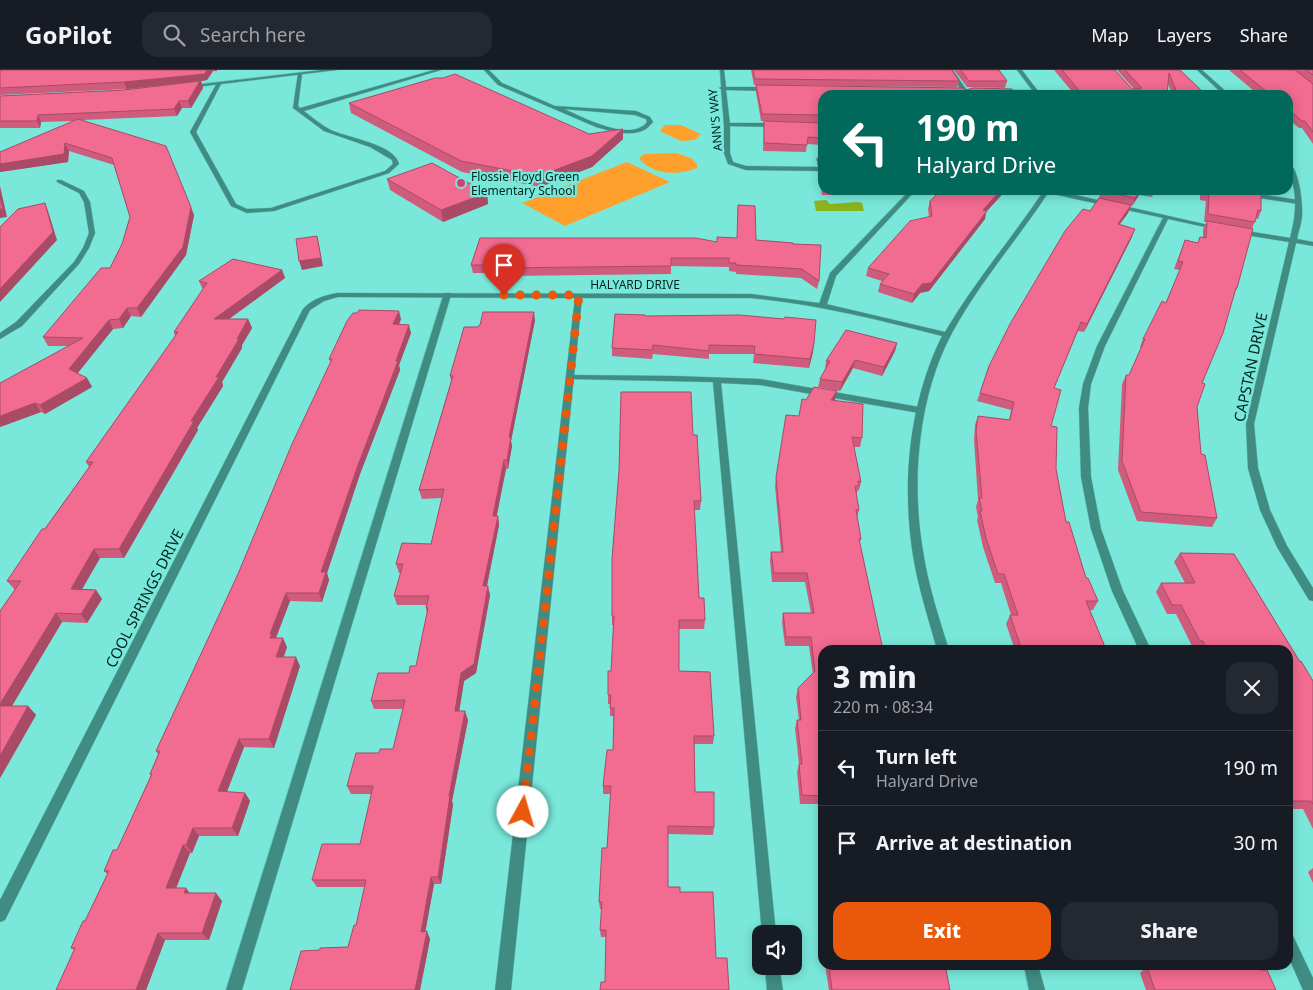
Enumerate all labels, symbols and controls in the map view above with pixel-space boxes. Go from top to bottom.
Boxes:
search box [142,12,492,57]
text: GoPilot [25,18,112,51]
icon: search [160,21,188,49]
text: Search here [200,22,306,48]
text: Map [1091,23,1129,47]
text: Layers [1157,23,1212,47]
text: Share [1240,23,1288,47]
street label: ANN'S WAY [704,88,726,152]
text: 190 m [916,104,1019,151]
icon: left [833,110,898,175]
text: Halyard Drive [916,149,1056,179]
place label: Flossie Floyd Green Elementary School [471,168,579,199]
marker: Flossie Floyd Green Elementary School [455,177,467,189]
pin [483,244,525,295]
icon: arrive [490,251,518,279]
street label: HALYARD DRIVE [590,276,680,293]
street label: CAPSTAN DRIVE [1229,311,1271,423]
street label: COOL SPRINGS DRIVE [100,525,188,671]
text: 3 min [833,656,917,697]
button: close [1226,662,1278,714]
text: 220 m · 08:34 [833,696,933,718]
text: Turn left [876,744,957,770]
icon: left [833,754,861,782]
text: 190 m [1223,755,1278,781]
text: Halyard Drive [876,770,978,792]
position arrow [496,785,548,837]
icon: arrive [833,829,861,857]
text: Arrive at destination [876,830,1072,856]
text: 30 m [1234,830,1278,856]
button: Exit [833,902,1051,960]
button: Share [1061,902,1278,960]
map controls [752,925,802,975]
button: sound [752,925,802,975]

